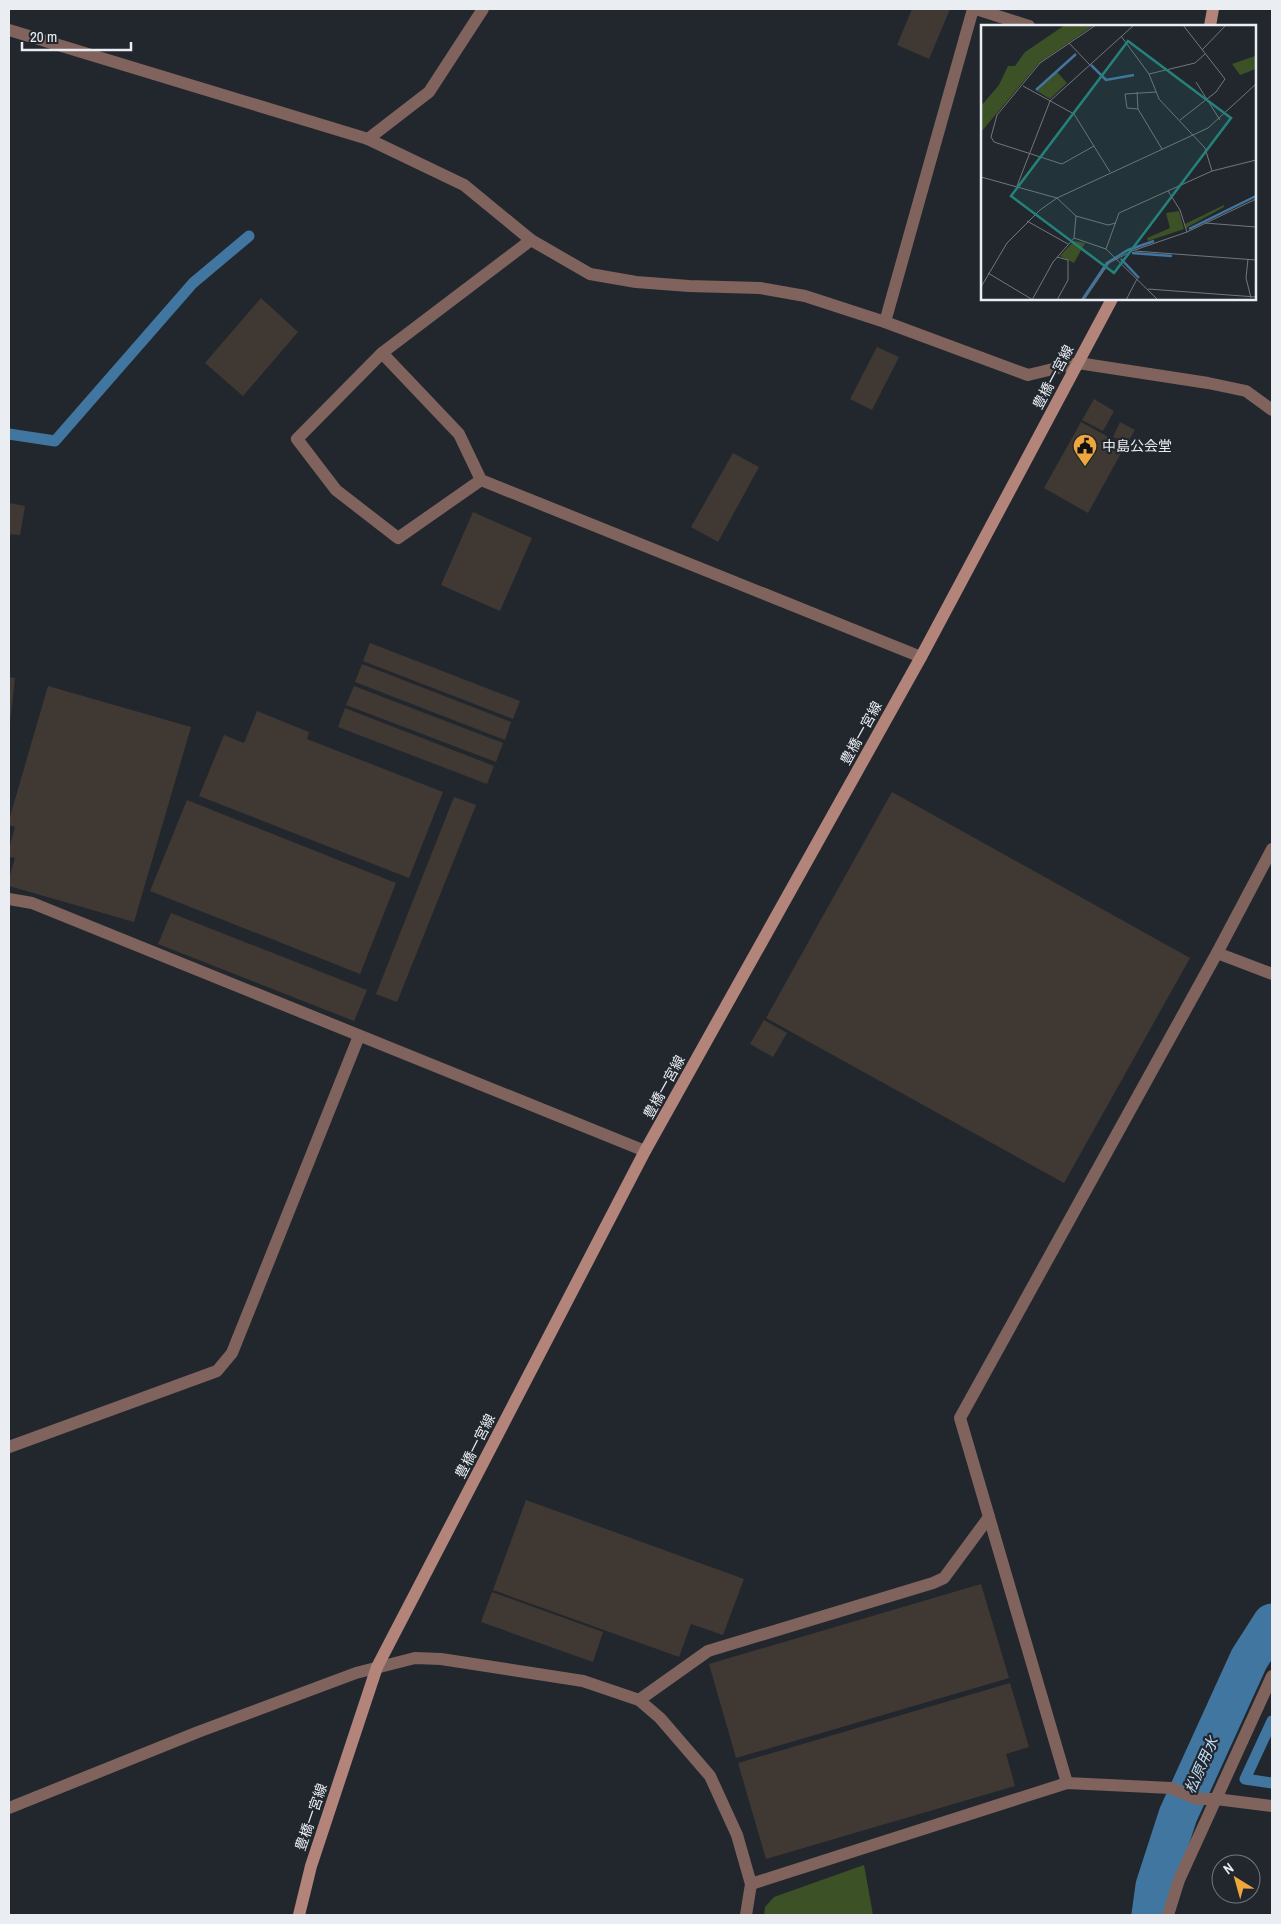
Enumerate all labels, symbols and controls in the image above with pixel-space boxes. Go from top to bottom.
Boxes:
scale bar [22,20,131,52]
inset map [981,25,1256,300]
text: 20 m [30,26,57,47]
street label: 豊橋一宮線 [1029,342,1077,412]
public building icon: 中島公会堂 [1072,433,1098,467]
place label: 中島公会堂 [1102,437,1172,455]
street label: 豊橋一宮線 [836,698,886,768]
street label: 豊橋一宮線 [639,1052,689,1122]
street label: 豊橋一宮線 [451,1411,499,1481]
water label: 松原用水 [1179,1732,1224,1797]
street label: 豊橋一宮線 [291,1781,331,1853]
north arrow [1211,1854,1261,1904]
text: N [1219,1859,1237,1878]

